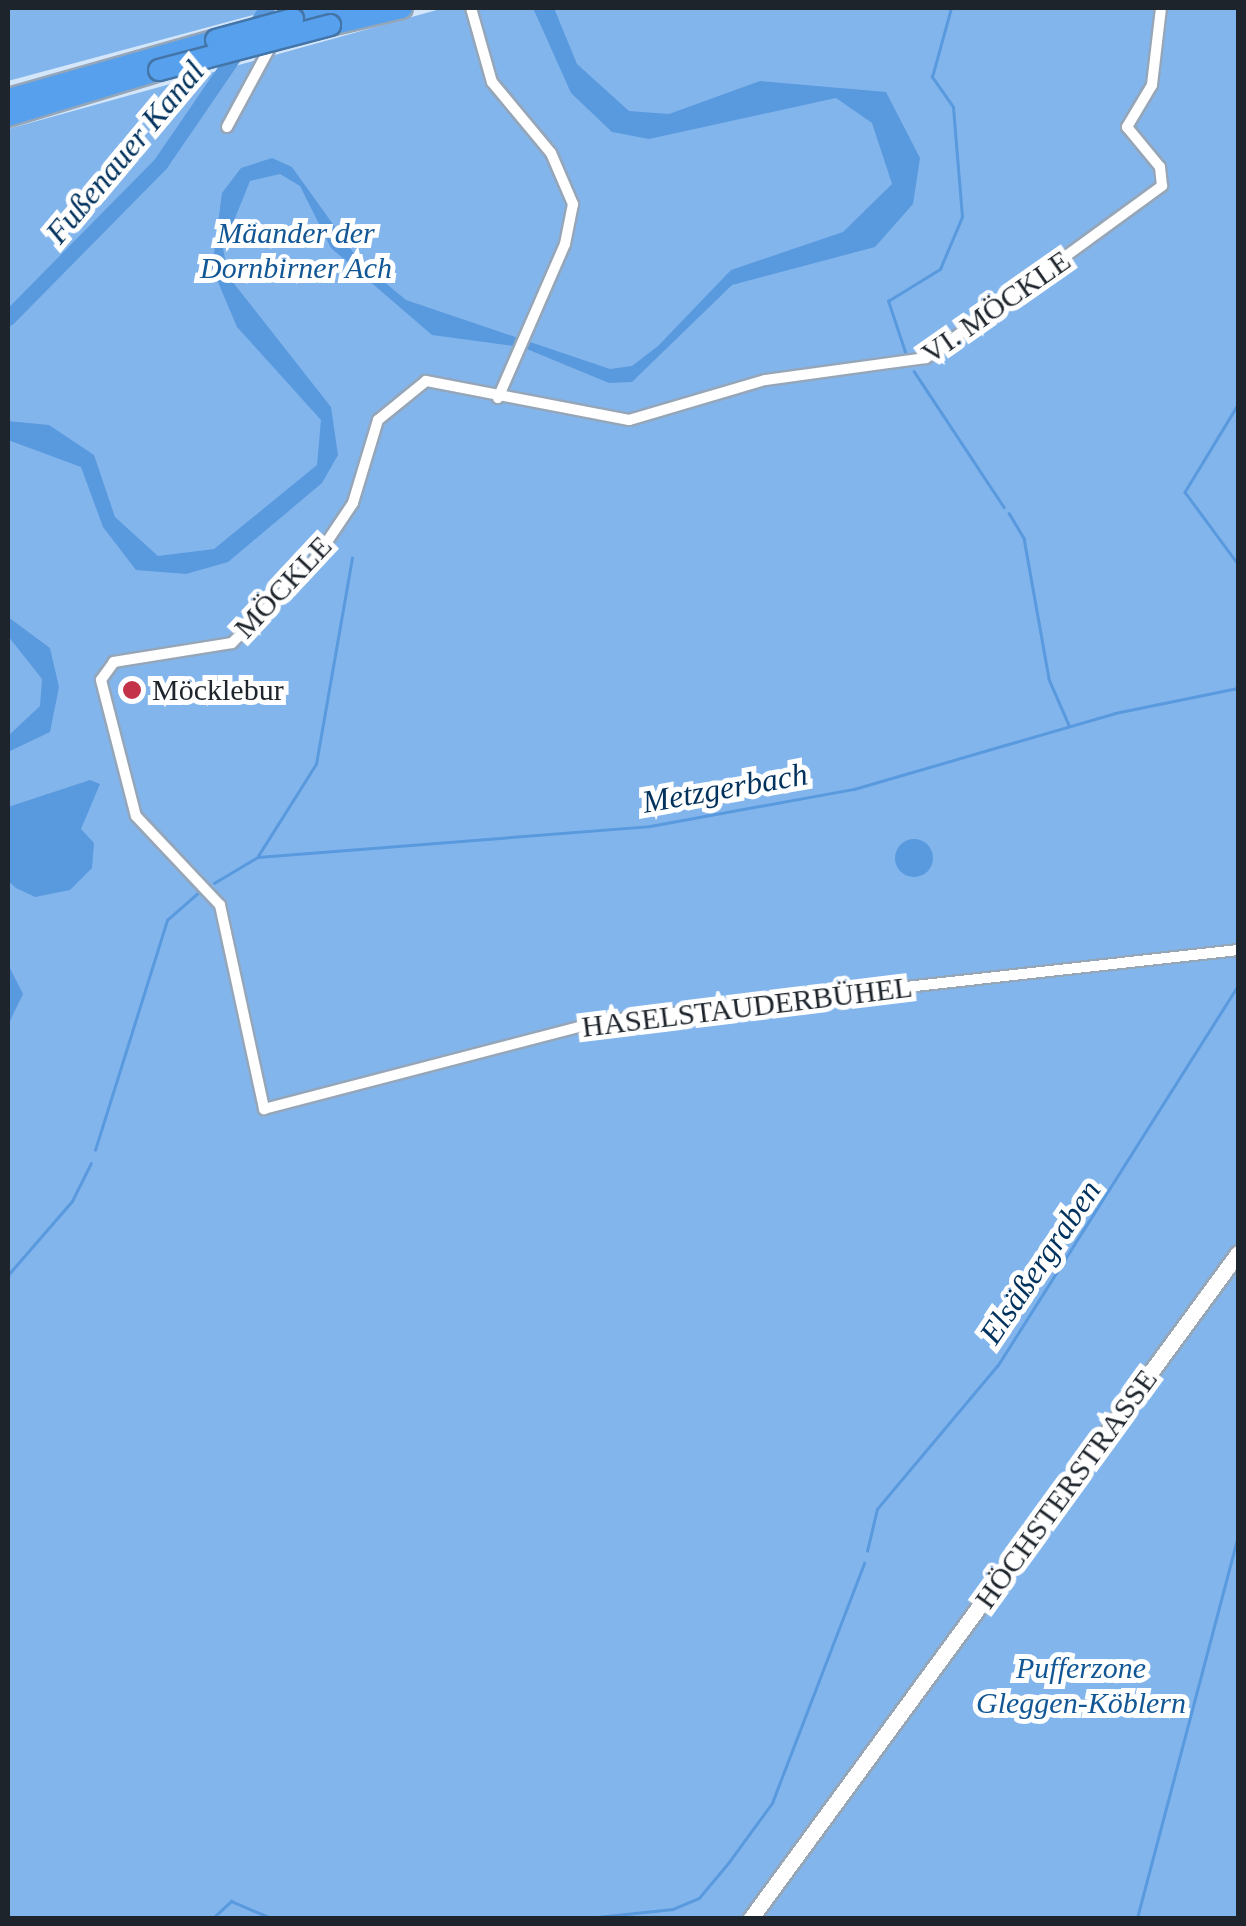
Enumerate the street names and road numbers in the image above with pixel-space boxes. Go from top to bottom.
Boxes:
street label: VI. MÖCKLE [915,243,1077,371]
street label: MÖCKLE [227,528,339,646]
street label: HASELSTAUDERBÜHEL [580,969,914,1045]
street label: HÖCHSTERSTRASSE [967,1362,1165,1616]

